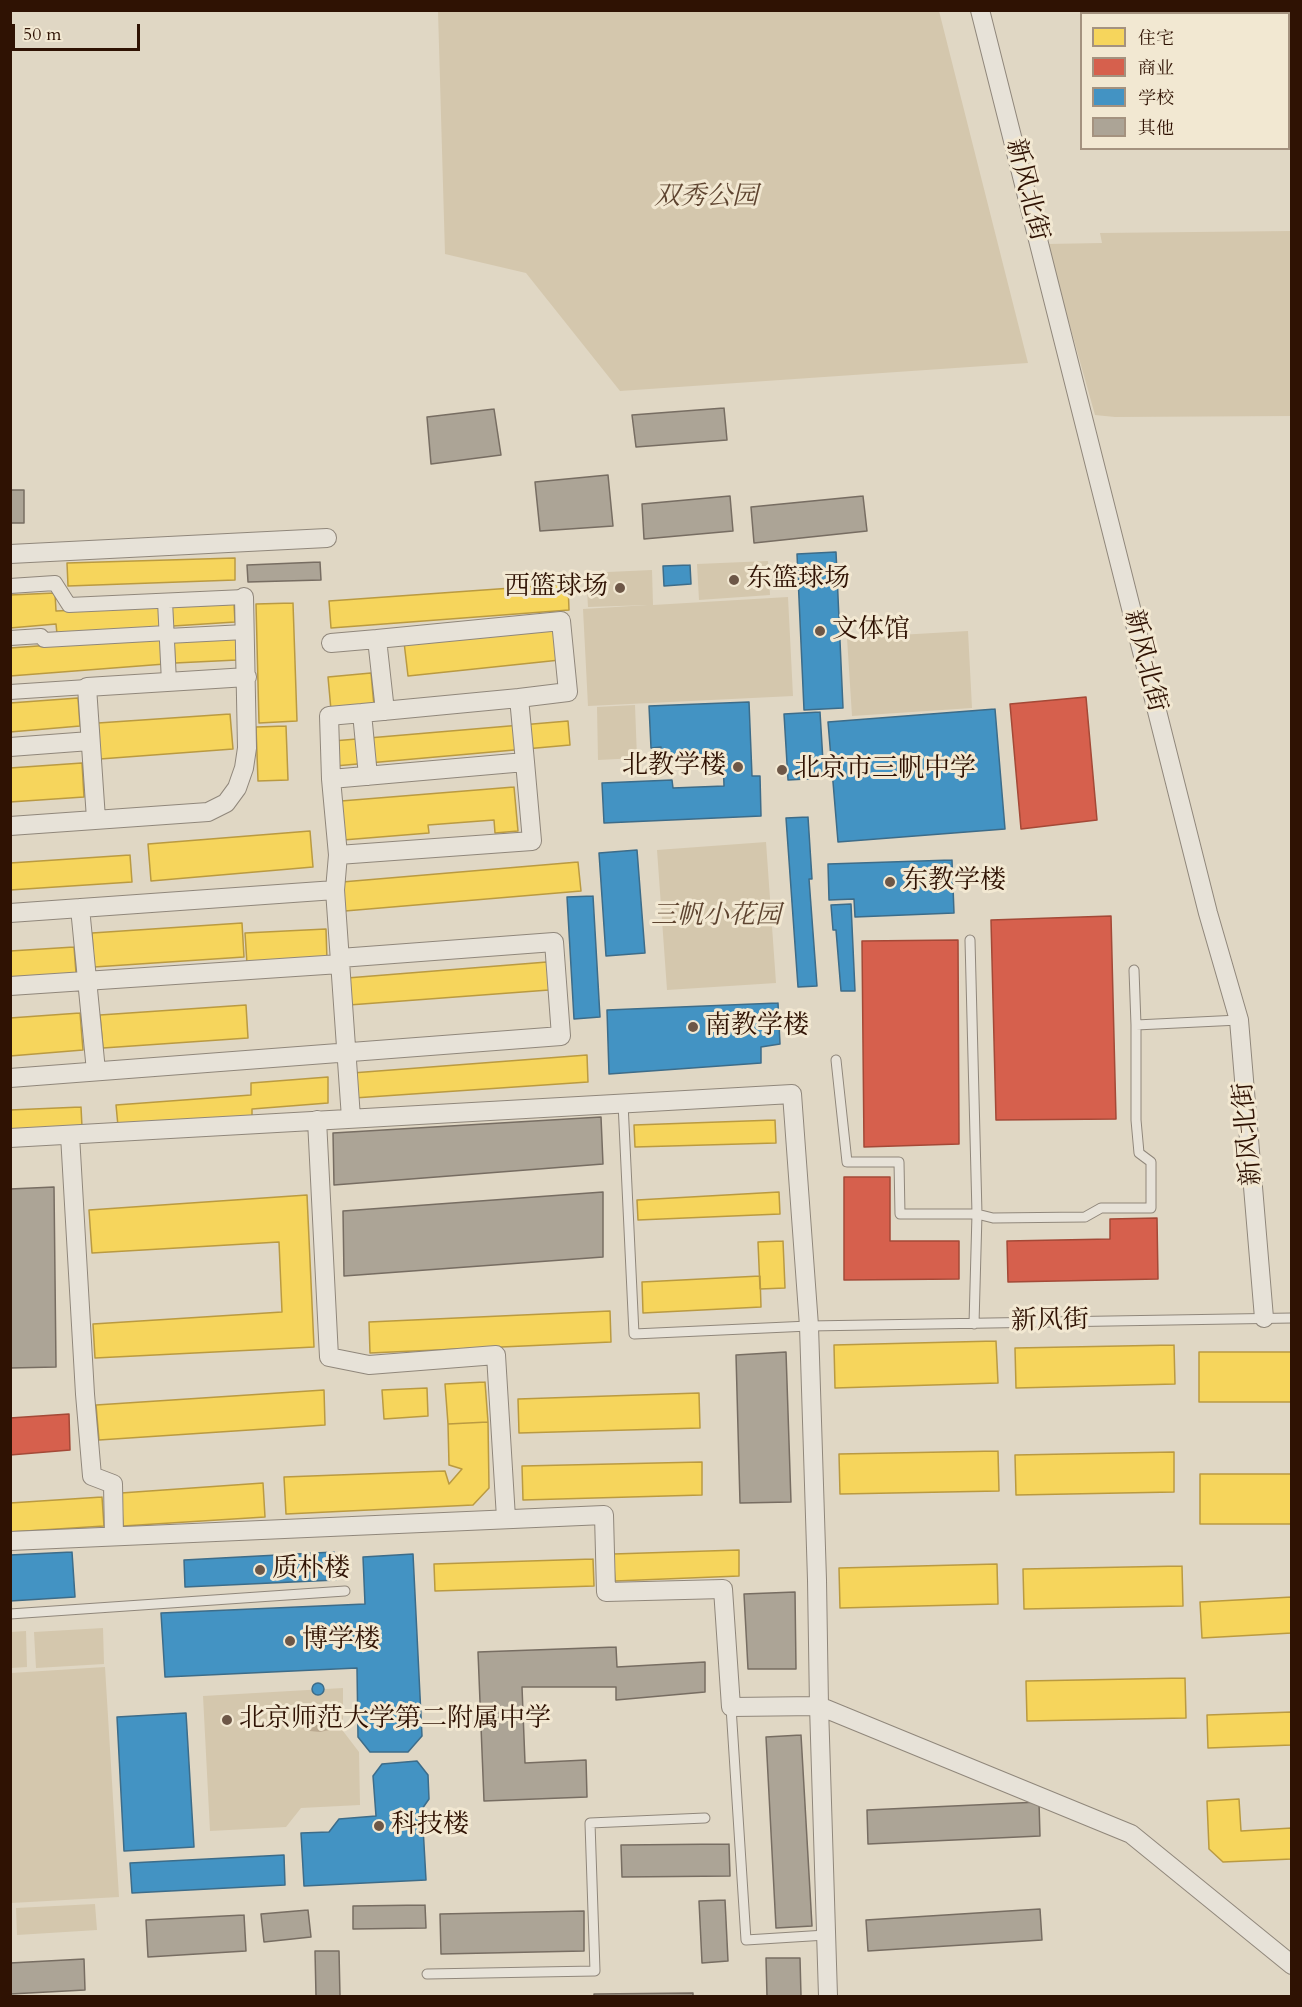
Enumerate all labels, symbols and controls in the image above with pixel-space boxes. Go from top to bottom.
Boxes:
scale bar [15,12,142,50]
legend [1080,12,1290,150]
text: 50 m [23,22,62,47]
text: 住宅 [1138,26,1174,51]
text: 商业 [1138,56,1174,81]
text: 学校 [1138,86,1174,111]
text: 其他 [1138,116,1174,141]
street label: 新风北街 [998,136,1054,244]
park label: 双秀公园 [654,182,758,214]
place label: 东篮球场 [746,564,850,596]
place label: 西篮球场 [504,572,608,604]
marker: 东篮球场 [727,573,741,587]
marker: 西篮球场 [613,581,627,595]
street label: 新风北街 [1116,607,1172,715]
place label: 文体馆 [832,615,910,647]
marker: 文体馆 [813,624,827,638]
place label: 北教学楼 [622,751,726,783]
place label: 北京市三帆中学 [794,754,976,786]
marker: 北教学楼 [731,760,745,774]
marker: 北京市三帆中学 [775,763,789,777]
place label: 东教学楼 [902,866,1006,898]
marker: 东教学楼 [883,875,897,889]
park label: 三帆小花园 [651,901,781,933]
place label: 南教学楼 [705,1011,809,1043]
marker: 南教学楼 [686,1020,700,1034]
street label: 新风北街 [1229,1081,1269,1187]
street label: 新风街 [1011,1306,1089,1338]
place label: 质朴楼 [272,1554,350,1586]
marker: 质朴楼 [253,1563,267,1577]
place label: 博学楼 [302,1625,380,1657]
marker: 博学楼 [283,1634,297,1648]
place label: 北京师范大学第二附属中学 [239,1704,551,1736]
marker: 北京师范大学第二附属中学 [220,1713,234,1727]
place label: 科技楼 [391,1810,469,1842]
marker: 科技楼 [372,1819,386,1833]

